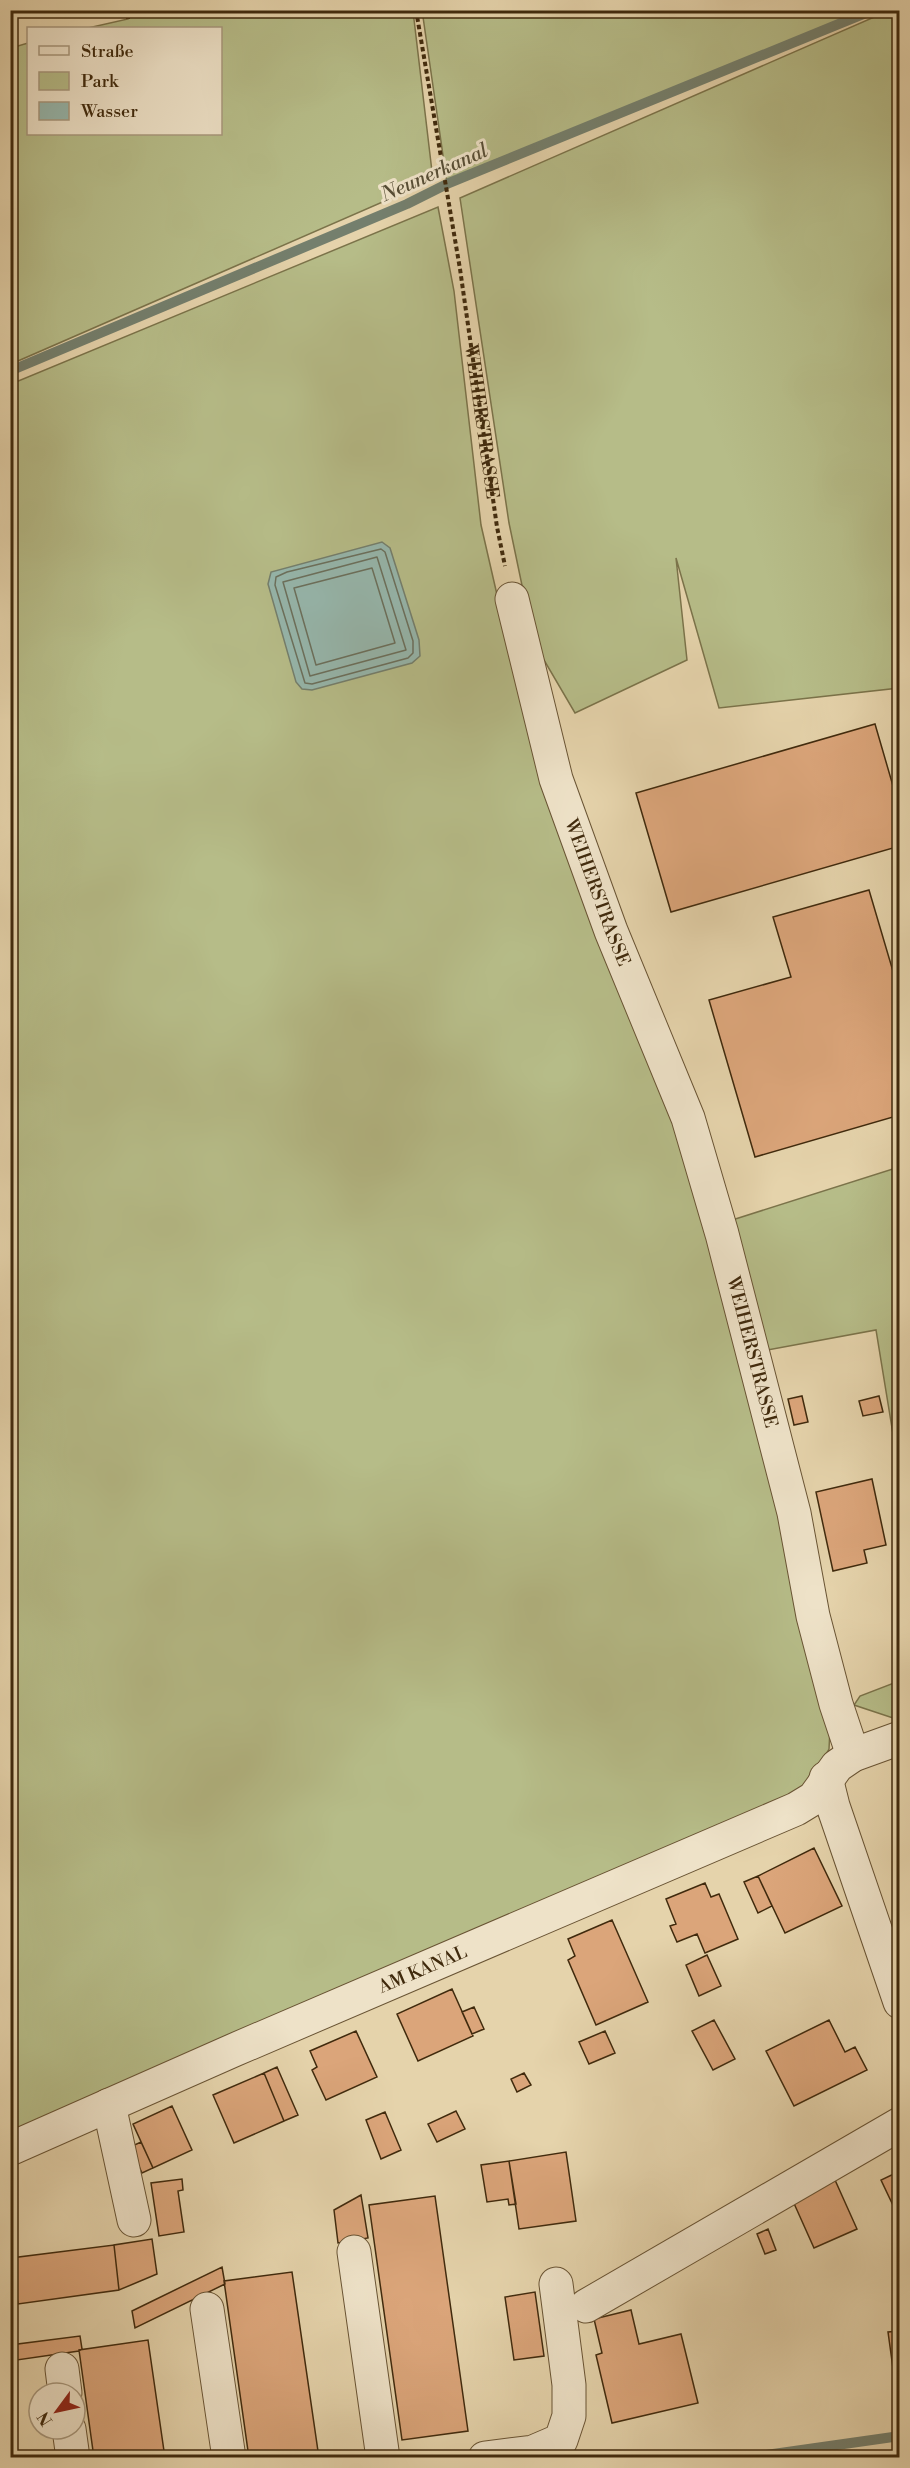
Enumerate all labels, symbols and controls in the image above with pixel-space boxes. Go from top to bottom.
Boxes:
legend [27,27,222,135]
text: Straße [81,40,134,63]
text: Park [81,70,120,93]
text: Wasser [80,100,138,123]
water label: Neunerkanal [376,138,492,208]
street label: WEIHERSTRASSE [459,342,504,500]
street label: WEIHERSTRASSE [559,815,635,970]
street label: WEIHERSTRASSE [721,1273,783,1430]
street label: AM KANAL [374,1940,471,1999]
north arrow [27,2381,87,2441]
text: N [33,2408,57,2429]

